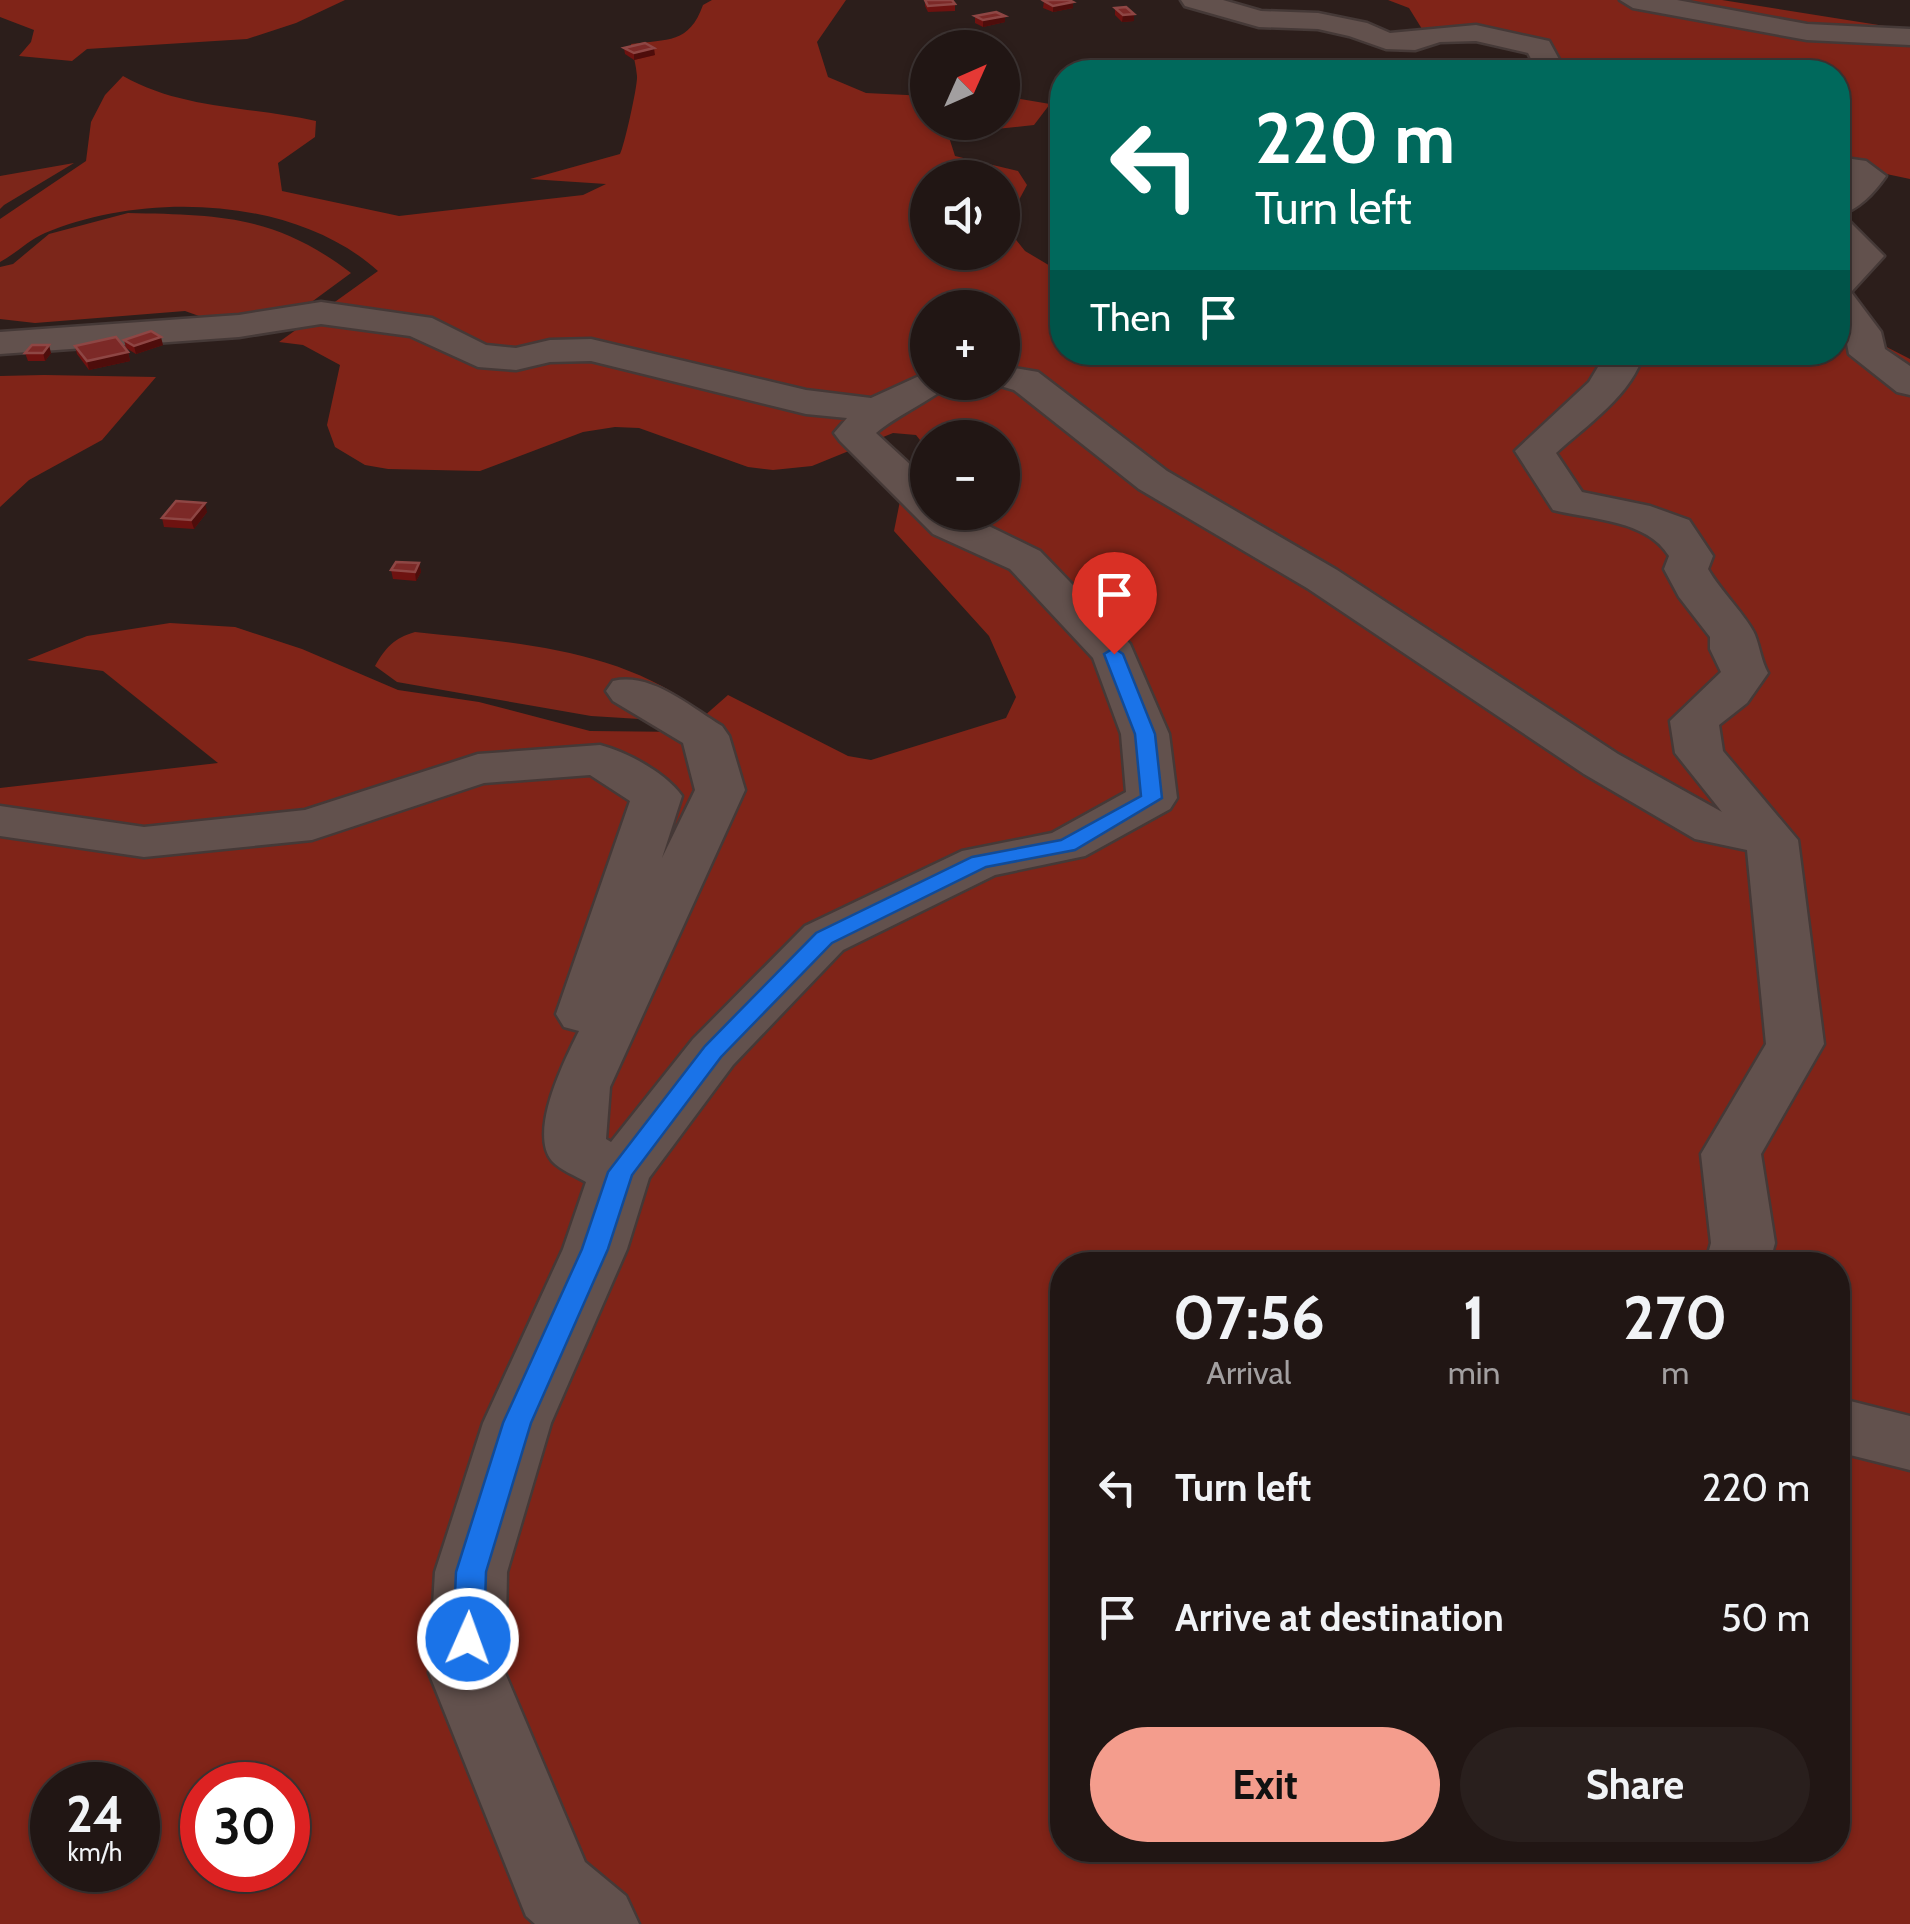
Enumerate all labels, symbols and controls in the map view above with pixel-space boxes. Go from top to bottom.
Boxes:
north arrow [910,30,1020,140]
map controls [910,30,1020,530]
text: 220 m [1255,95,1455,181]
icon: left [1090,100,1220,230]
button: sound [910,160,1020,270]
text: Turn left [1255,181,1412,235]
button: + [910,290,1020,400]
icon: arrive [1191,290,1246,345]
text: Then [1090,294,1171,341]
button: − [910,420,1020,530]
pin [1072,552,1157,655]
icon: arrive [1087,567,1142,622]
text: 07:56 [1173,1281,1325,1354]
text: 1 [1463,1281,1485,1354]
text: 270 [1623,1281,1727,1354]
text: Arrival [1206,1353,1291,1392]
text: min [1448,1353,1500,1392]
text: m [1661,1353,1689,1392]
icon: left [1090,1460,1145,1515]
text: Turn left [1175,1464,1311,1511]
text: 220 m [1702,1464,1810,1511]
position arrow [416,1587,520,1691]
icon: arrive [1090,1590,1145,1645]
text: Arrive at destination [1175,1594,1504,1641]
text: 50 m [1721,1594,1810,1641]
button: Exit [1090,1727,1440,1842]
button: Share [1460,1727,1810,1842]
speed limit sign: 30 [180,1762,310,1892]
text: 24 [66,1784,124,1845]
text: km/h [68,1837,122,1867]

